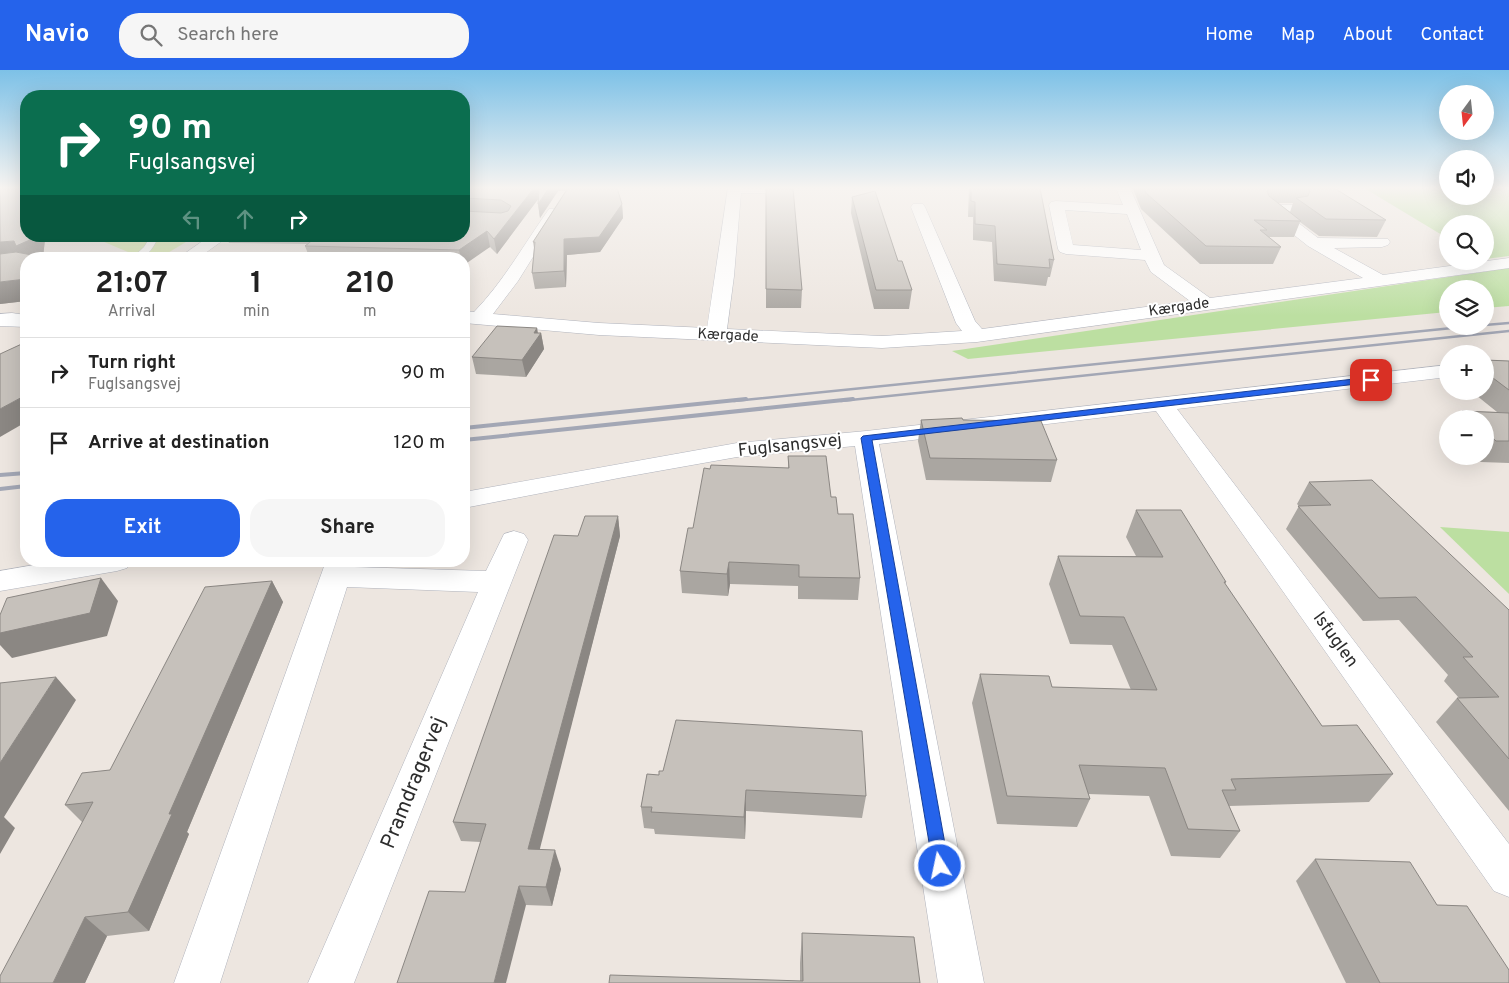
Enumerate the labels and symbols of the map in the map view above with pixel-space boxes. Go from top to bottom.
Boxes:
north arrow [1439,85,1494,140]
street label: Kærgade [1147,294,1211,322]
street label: Kærgade [697,325,759,347]
pin [1350,359,1392,401]
street label: Fuglsangsvej [737,429,843,463]
street label: Isfuglen [1307,608,1363,672]
street label: Pramdragervej [375,713,453,853]
position arrow [913,839,965,891]

